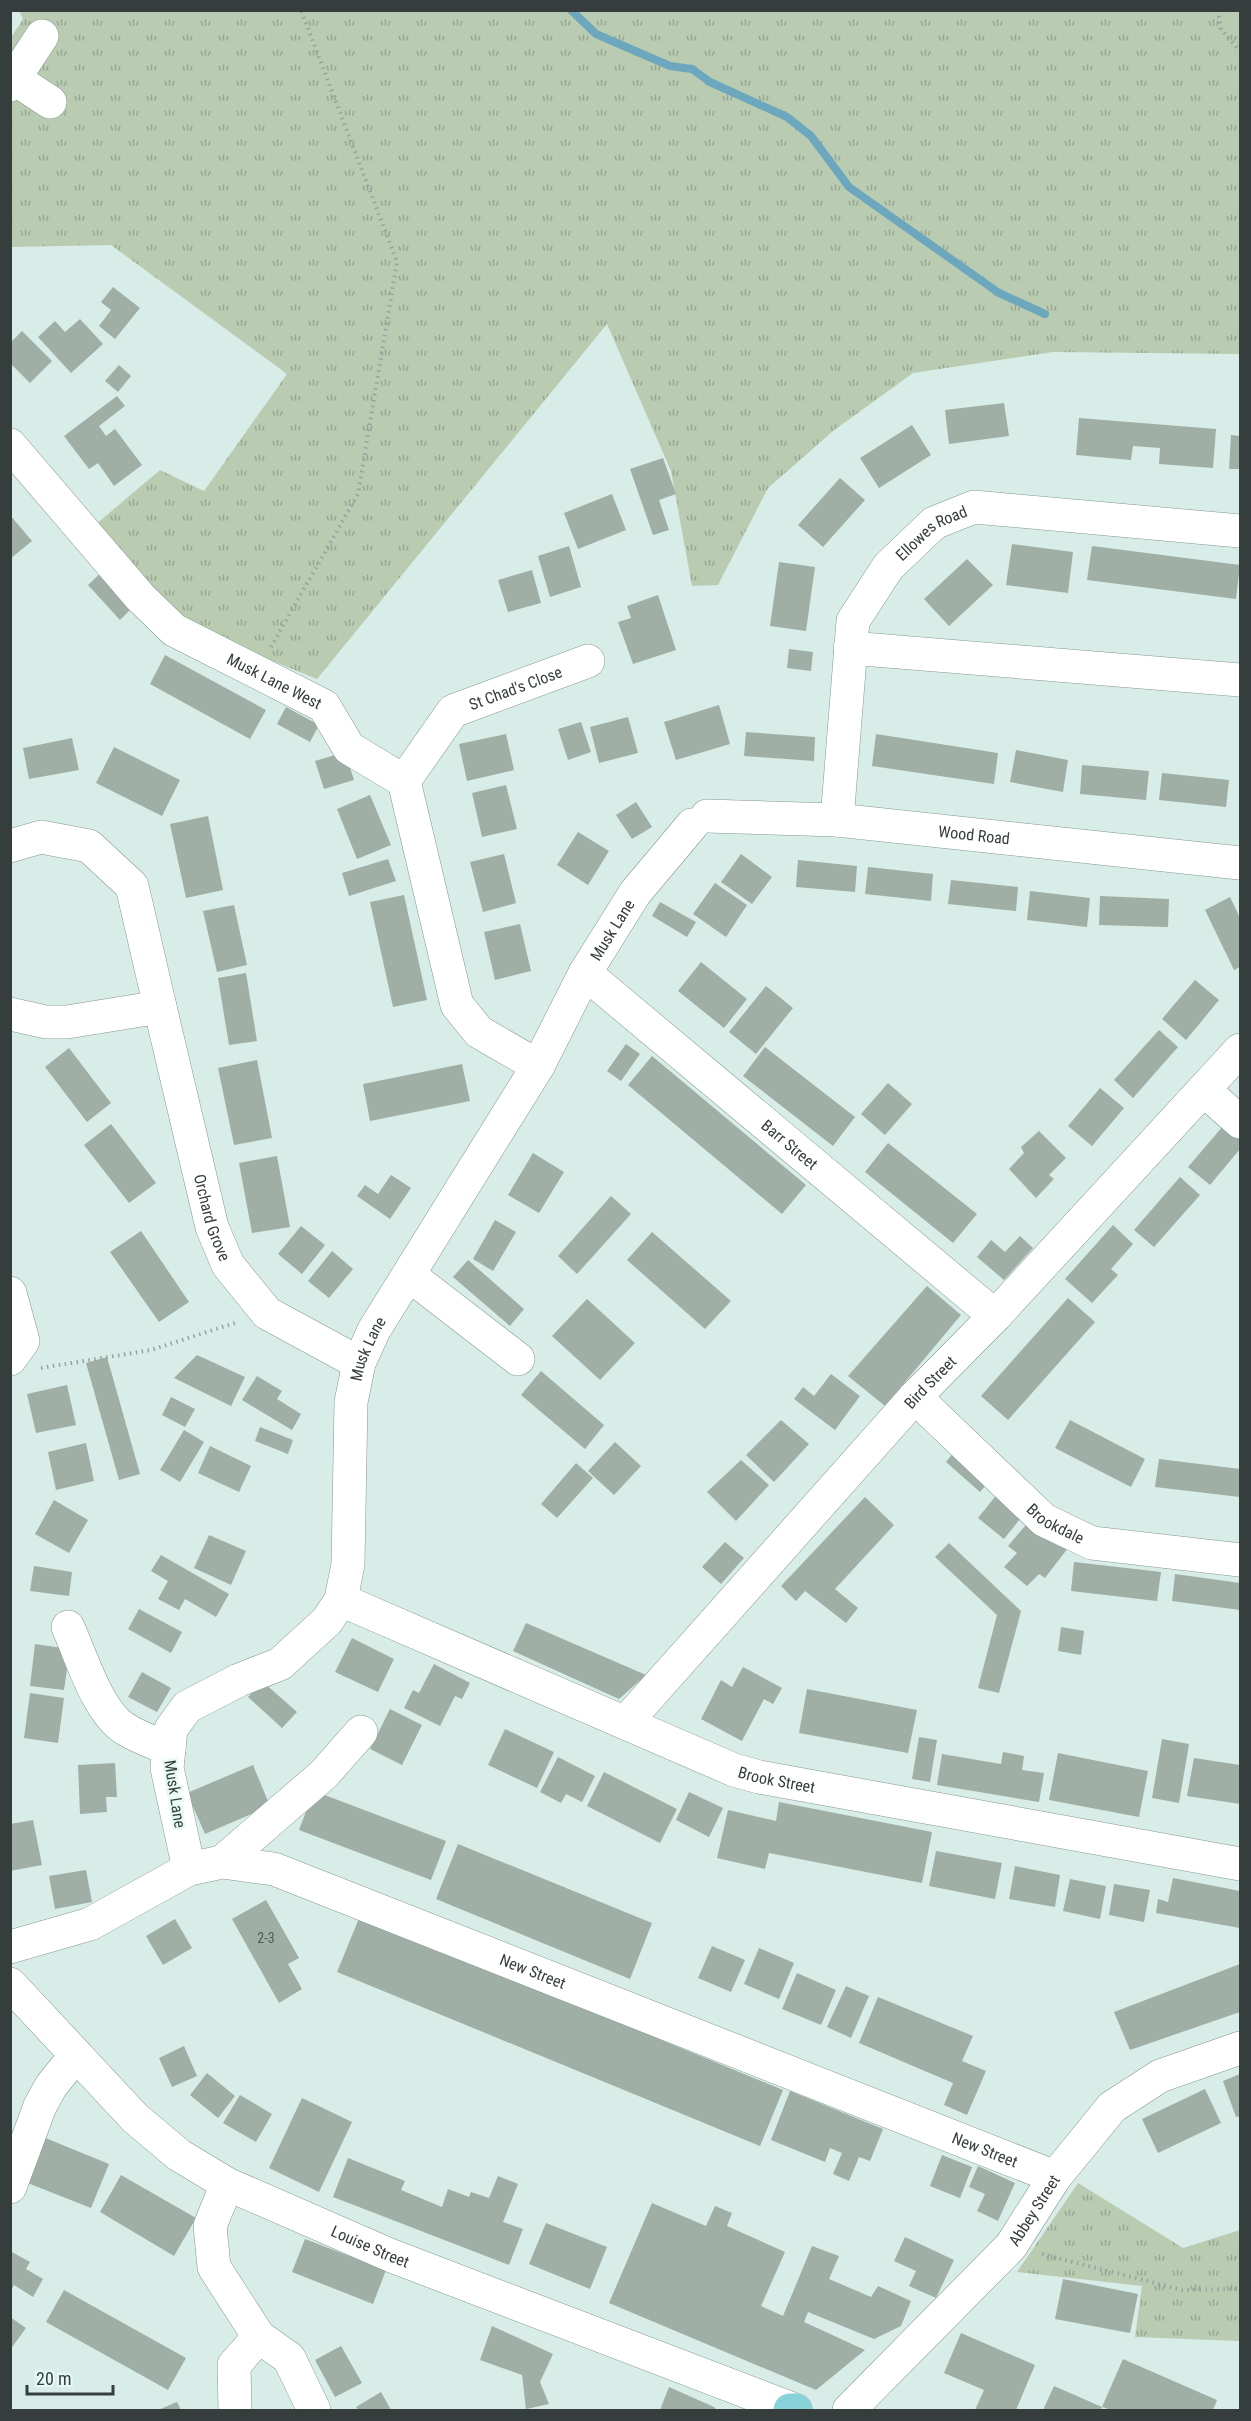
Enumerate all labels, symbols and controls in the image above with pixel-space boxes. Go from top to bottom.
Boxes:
street label: Ellowes Road [891,501,970,564]
street label: Musk Lane West [224,649,325,713]
street label: St Chad's Close [466,662,565,714]
street label: Wood Road [937,821,1011,848]
street label: Musk Lane [586,896,638,964]
street label: Barr Street [758,1115,822,1173]
street label: Orchard Grove [190,1172,235,1264]
street label: Musk Lane [346,1313,390,1383]
street label: Bird Street [900,1352,960,1412]
street label: Brookdale [1023,1499,1087,1547]
street label: Musk Lane [160,1759,190,1829]
street label: Brook Street [736,1762,817,1797]
house number: 2-3 [257,1930,275,1946]
street label: New Street [497,1950,569,1993]
street label: New Street [949,2128,1021,2171]
street label: Abbey Street [1004,2171,1064,2249]
street label: Louise Street [328,2221,412,2271]
scale bar [27,2358,112,2396]
text: 20 m [36,2368,71,2389]

